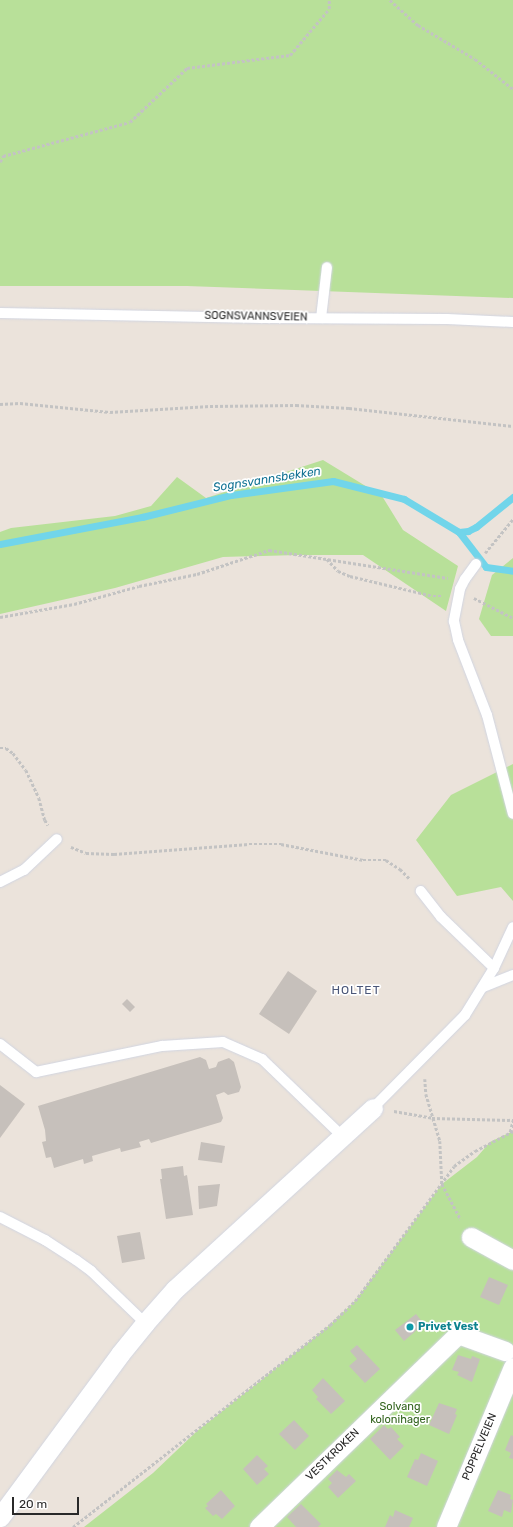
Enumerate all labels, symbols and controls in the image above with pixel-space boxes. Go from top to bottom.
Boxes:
street label: SOGNSVANNSVEIEN [204,310,308,324]
water label: Sognsvannsbekken [212,464,322,496]
district label: HOLTET [331,984,381,998]
place label: Privet Vest [418,1320,479,1334]
marker: Privet Vest [405,1322,415,1332]
park label: Solvang kolonihager [370,1401,430,1427]
street label: POPPELVEIEN [460,1411,500,1483]
street label: VESTKROKEN [304,1426,362,1484]
scale bar [14,1489,81,1515]
text: 20 m [19,1497,47,1511]

